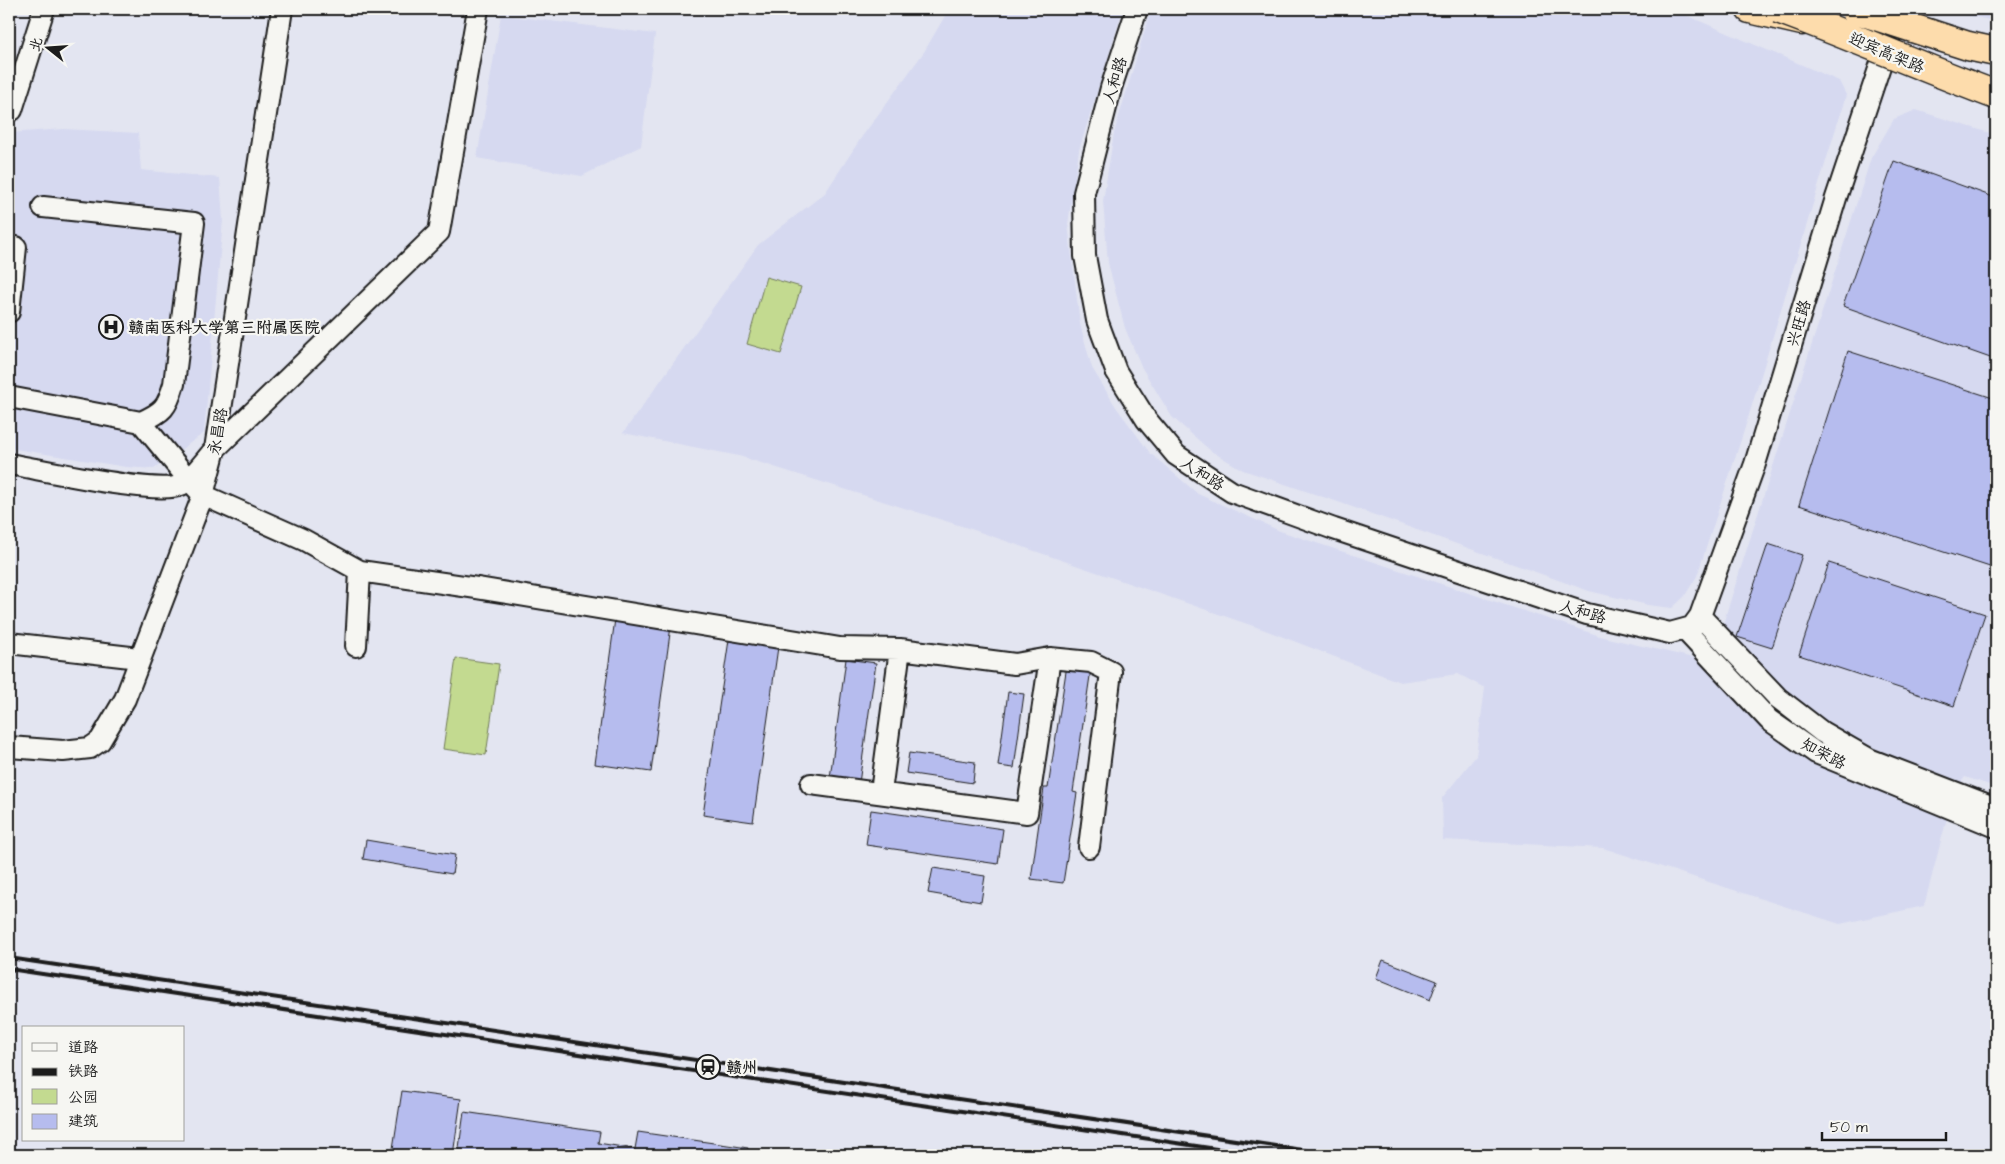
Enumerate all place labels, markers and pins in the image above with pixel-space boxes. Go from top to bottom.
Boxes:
hospital icon: 赣南医科大学第三附属医院 [98,314,124,340]
place label: 赣南医科大学第三附属医院 [128,317,320,339]
station icon: 赣州 [695,1054,721,1080]
place label: 赣州 [726,1057,758,1079]

